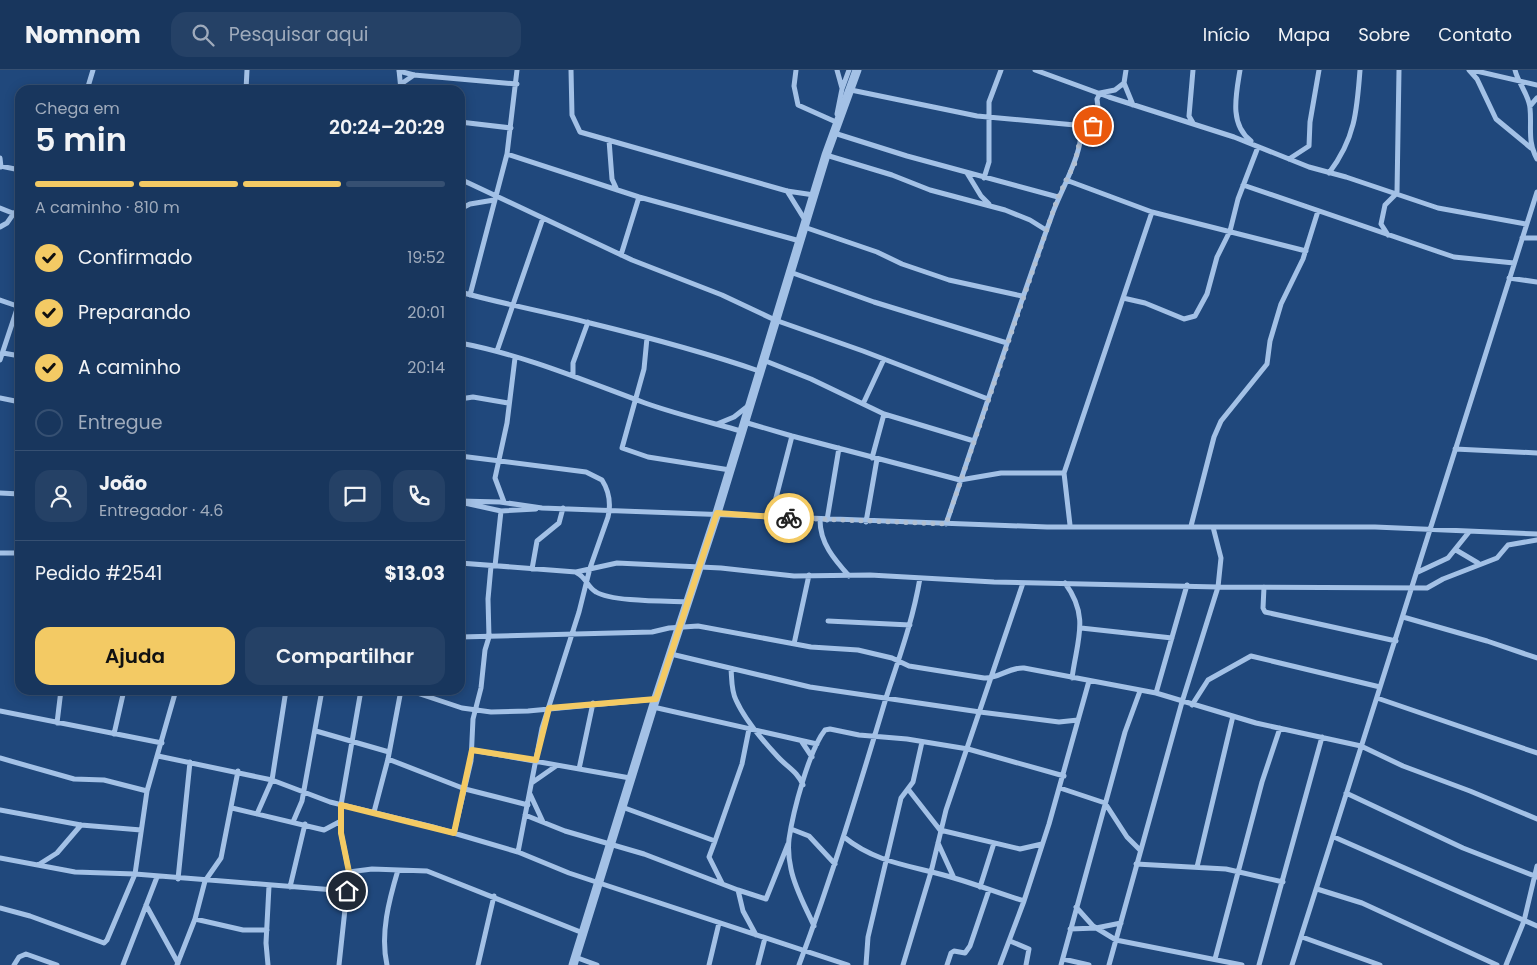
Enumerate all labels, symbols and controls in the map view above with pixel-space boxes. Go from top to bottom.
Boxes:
search box [171,12,521,57]
text: Nomnom [25,18,141,51]
icon: search [189,21,217,49]
text: Pesquisar aqui [229,21,368,48]
text: Início [1203,22,1250,47]
text: Mapa [1278,22,1330,47]
text: Sobre [1358,22,1410,47]
text: Contato [1438,22,1512,47]
text: Chega em [35,97,120,120]
pin [1072,105,1114,147]
icon: bag [1079,112,1107,140]
text: 20:24–20:29 [329,114,445,141]
text: 5 min [35,117,127,162]
text: A caminho · 810 m [35,196,180,219]
icon: check [35,244,63,272]
text: Confirmado [78,244,192,271]
text: 19:52 [407,246,445,269]
icon: check [35,299,63,327]
text: Preparando [78,299,191,326]
text: 20:01 [407,301,445,324]
icon: check [35,354,63,382]
text: A caminho [78,354,181,381]
text: 20:14 [407,356,445,379]
text: Entregue [78,409,162,436]
button: person [35,470,87,522]
text: João [99,470,147,497]
button: chat [329,470,381,522]
button: phone [393,470,445,522]
courier [764,493,814,543]
text: Entregador · 4.6 [99,499,223,522]
icon: bike [775,504,803,532]
text: Pedido #2541 [35,560,162,587]
text: $13.03 [385,560,445,587]
button: Ajuda [35,627,235,685]
button: Compartilhar [245,627,445,685]
pin [326,870,368,912]
icon: home [333,877,361,905]

